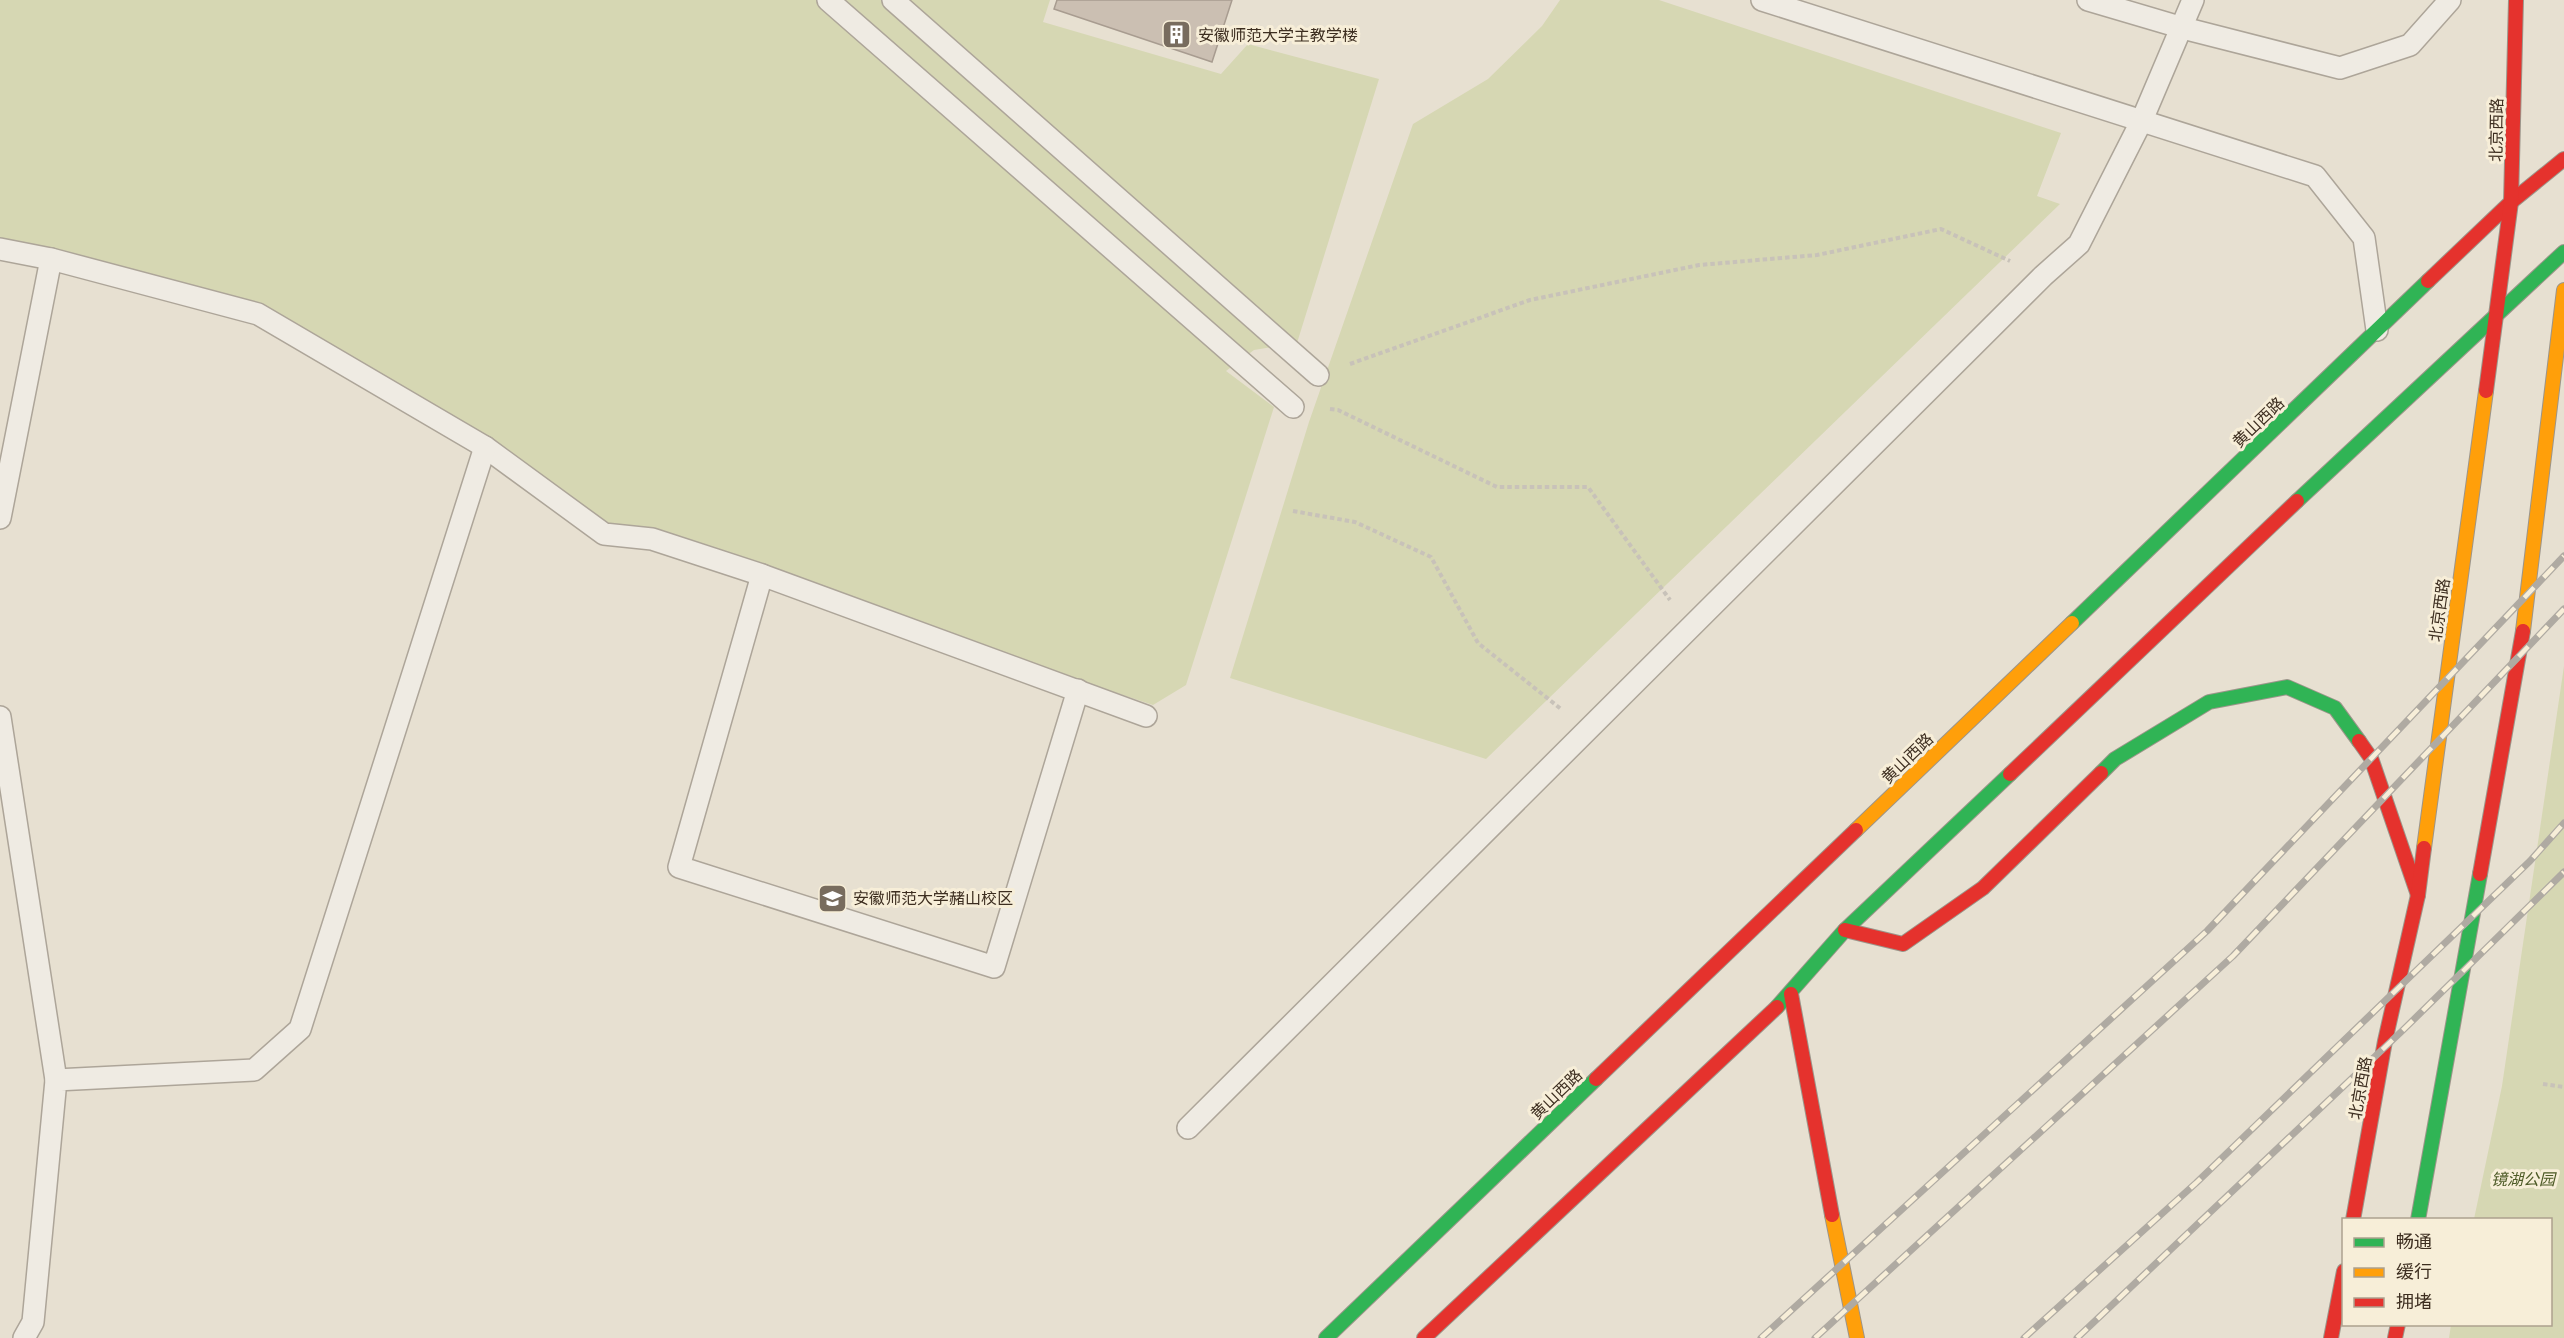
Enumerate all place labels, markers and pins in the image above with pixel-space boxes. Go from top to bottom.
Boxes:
building icon: 安徽师范大学主教学楼 [1161,19,1193,51]
place label: 安徽师范大学主教学楼 [1198,22,1358,46]
school or university icon: 安徽师范大学赭山校区 [816,882,848,914]
place label: 安徽师范大学赭山校区 [853,885,1013,909]

